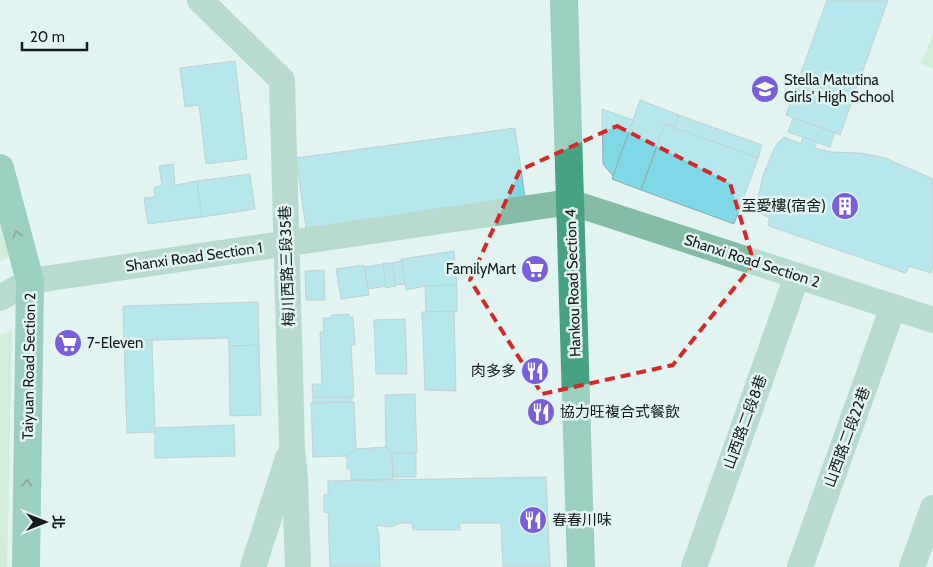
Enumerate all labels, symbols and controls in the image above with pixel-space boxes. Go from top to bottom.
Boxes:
scale bar [22,20,88,52]
text: 20 m [30,28,65,46]
place label: Stella Matutina Girls' High School [784,71,894,106]
school or university icon: Stella Matutina Girls' High School [750,74,780,104]
building icon: 至愛樓(宿舍) [830,191,860,221]
place label: 至愛樓(宿舍) [742,197,826,215]
street label: 梅川西路三段35巷 [276,205,298,327]
street label: Hankou Road Section 4 [561,208,585,357]
one-way arrow [13,230,23,239]
street label: Shanxi Road Section 2 [682,231,822,291]
street label: Shanxi Road Section 1 [124,238,264,276]
supermarket icon: FamilyMart [520,254,550,284]
place label: FamilyMart [446,260,516,278]
street label: Taiyuan Road Section 2 [19,292,39,440]
supermarket icon: 7-Eleven [53,328,83,358]
place label: 7-Eleven [87,334,143,352]
restaurant icon: 肉多多 [520,356,550,386]
place label: 肉多多 [471,362,516,380]
street label: 山西路二段8巷 [720,372,770,472]
street label: 山西路二段22巷 [820,384,874,490]
restaurant icon: 協力旺複合式餐飲 [526,397,556,427]
place label: 協力旺複合式餐飲 [560,403,680,421]
one-way arrow [22,479,32,487]
north arrow [20,497,70,547]
restaurant icon: 春春川味 [518,505,548,535]
place label: 春春川味 [552,511,612,529]
text: 北 [49,515,67,529]

